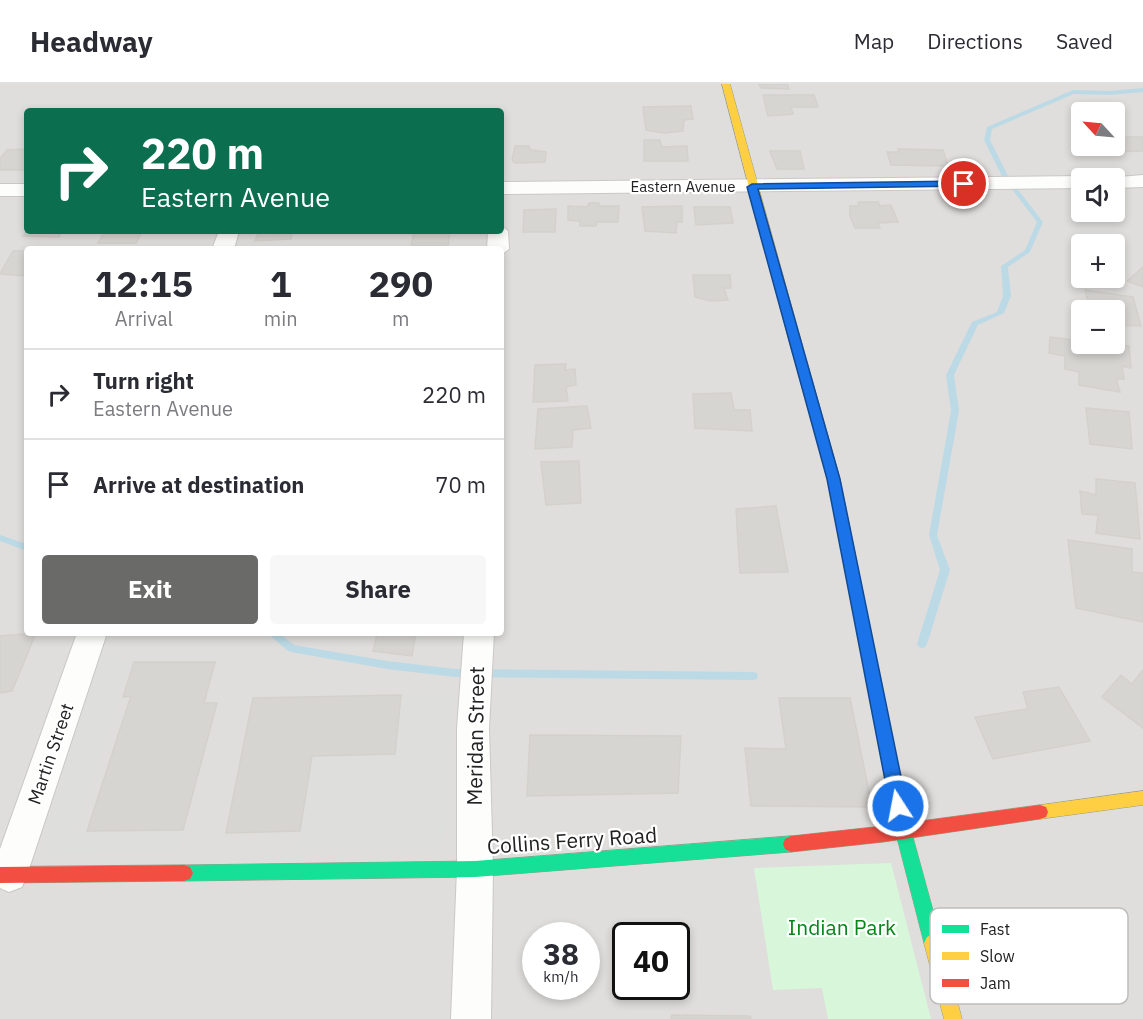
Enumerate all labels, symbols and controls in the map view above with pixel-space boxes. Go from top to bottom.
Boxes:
text: Headway [30,23,153,60]
text: Map [854,27,894,55]
text: Directions [927,27,1023,55]
text: Saved [1056,27,1113,55]
north arrow [1071,102,1125,156]
map controls [1071,102,1125,354]
text: 220 m [141,126,264,181]
icon: right [42,132,120,210]
pin [938,158,989,209]
icon: arrive [947,167,980,200]
button: sound [1071,168,1125,222]
street label: Eastern Avenue [630,177,736,196]
text: Eastern Avenue [141,179,330,214]
button: + [1071,234,1125,288]
text: 12:15 [95,260,193,307]
text: 1 [270,260,292,307]
text: 290 [368,260,433,307]
button: − [1071,300,1125,354]
text: Arrival [115,305,173,332]
text: min [264,305,298,332]
text: m [392,305,410,332]
text: Turn right [93,366,194,395]
icon: right [42,378,75,411]
text: 220 m [422,380,486,409]
text: Eastern Avenue [93,395,233,422]
icon: arrive [42,468,75,501]
text: Arrive at destination [93,470,304,499]
text: 70 m [435,470,486,499]
button: Exit [42,555,258,624]
button: Share [270,555,486,624]
street label: Meridan Street [460,666,490,806]
street label: Martin Street [22,700,79,807]
position arrow [866,774,930,838]
street label: Collins Ferry Road [486,820,658,860]
legend [930,908,1128,1004]
park label: Indian Park [788,913,896,941]
text: Fast [980,919,1010,939]
speed limit sign: 40 [612,922,690,1000]
text: 38 [543,934,579,973]
text: Slow [980,946,1015,966]
text: km/h [543,967,579,986]
text: Jam [980,973,1011,993]

